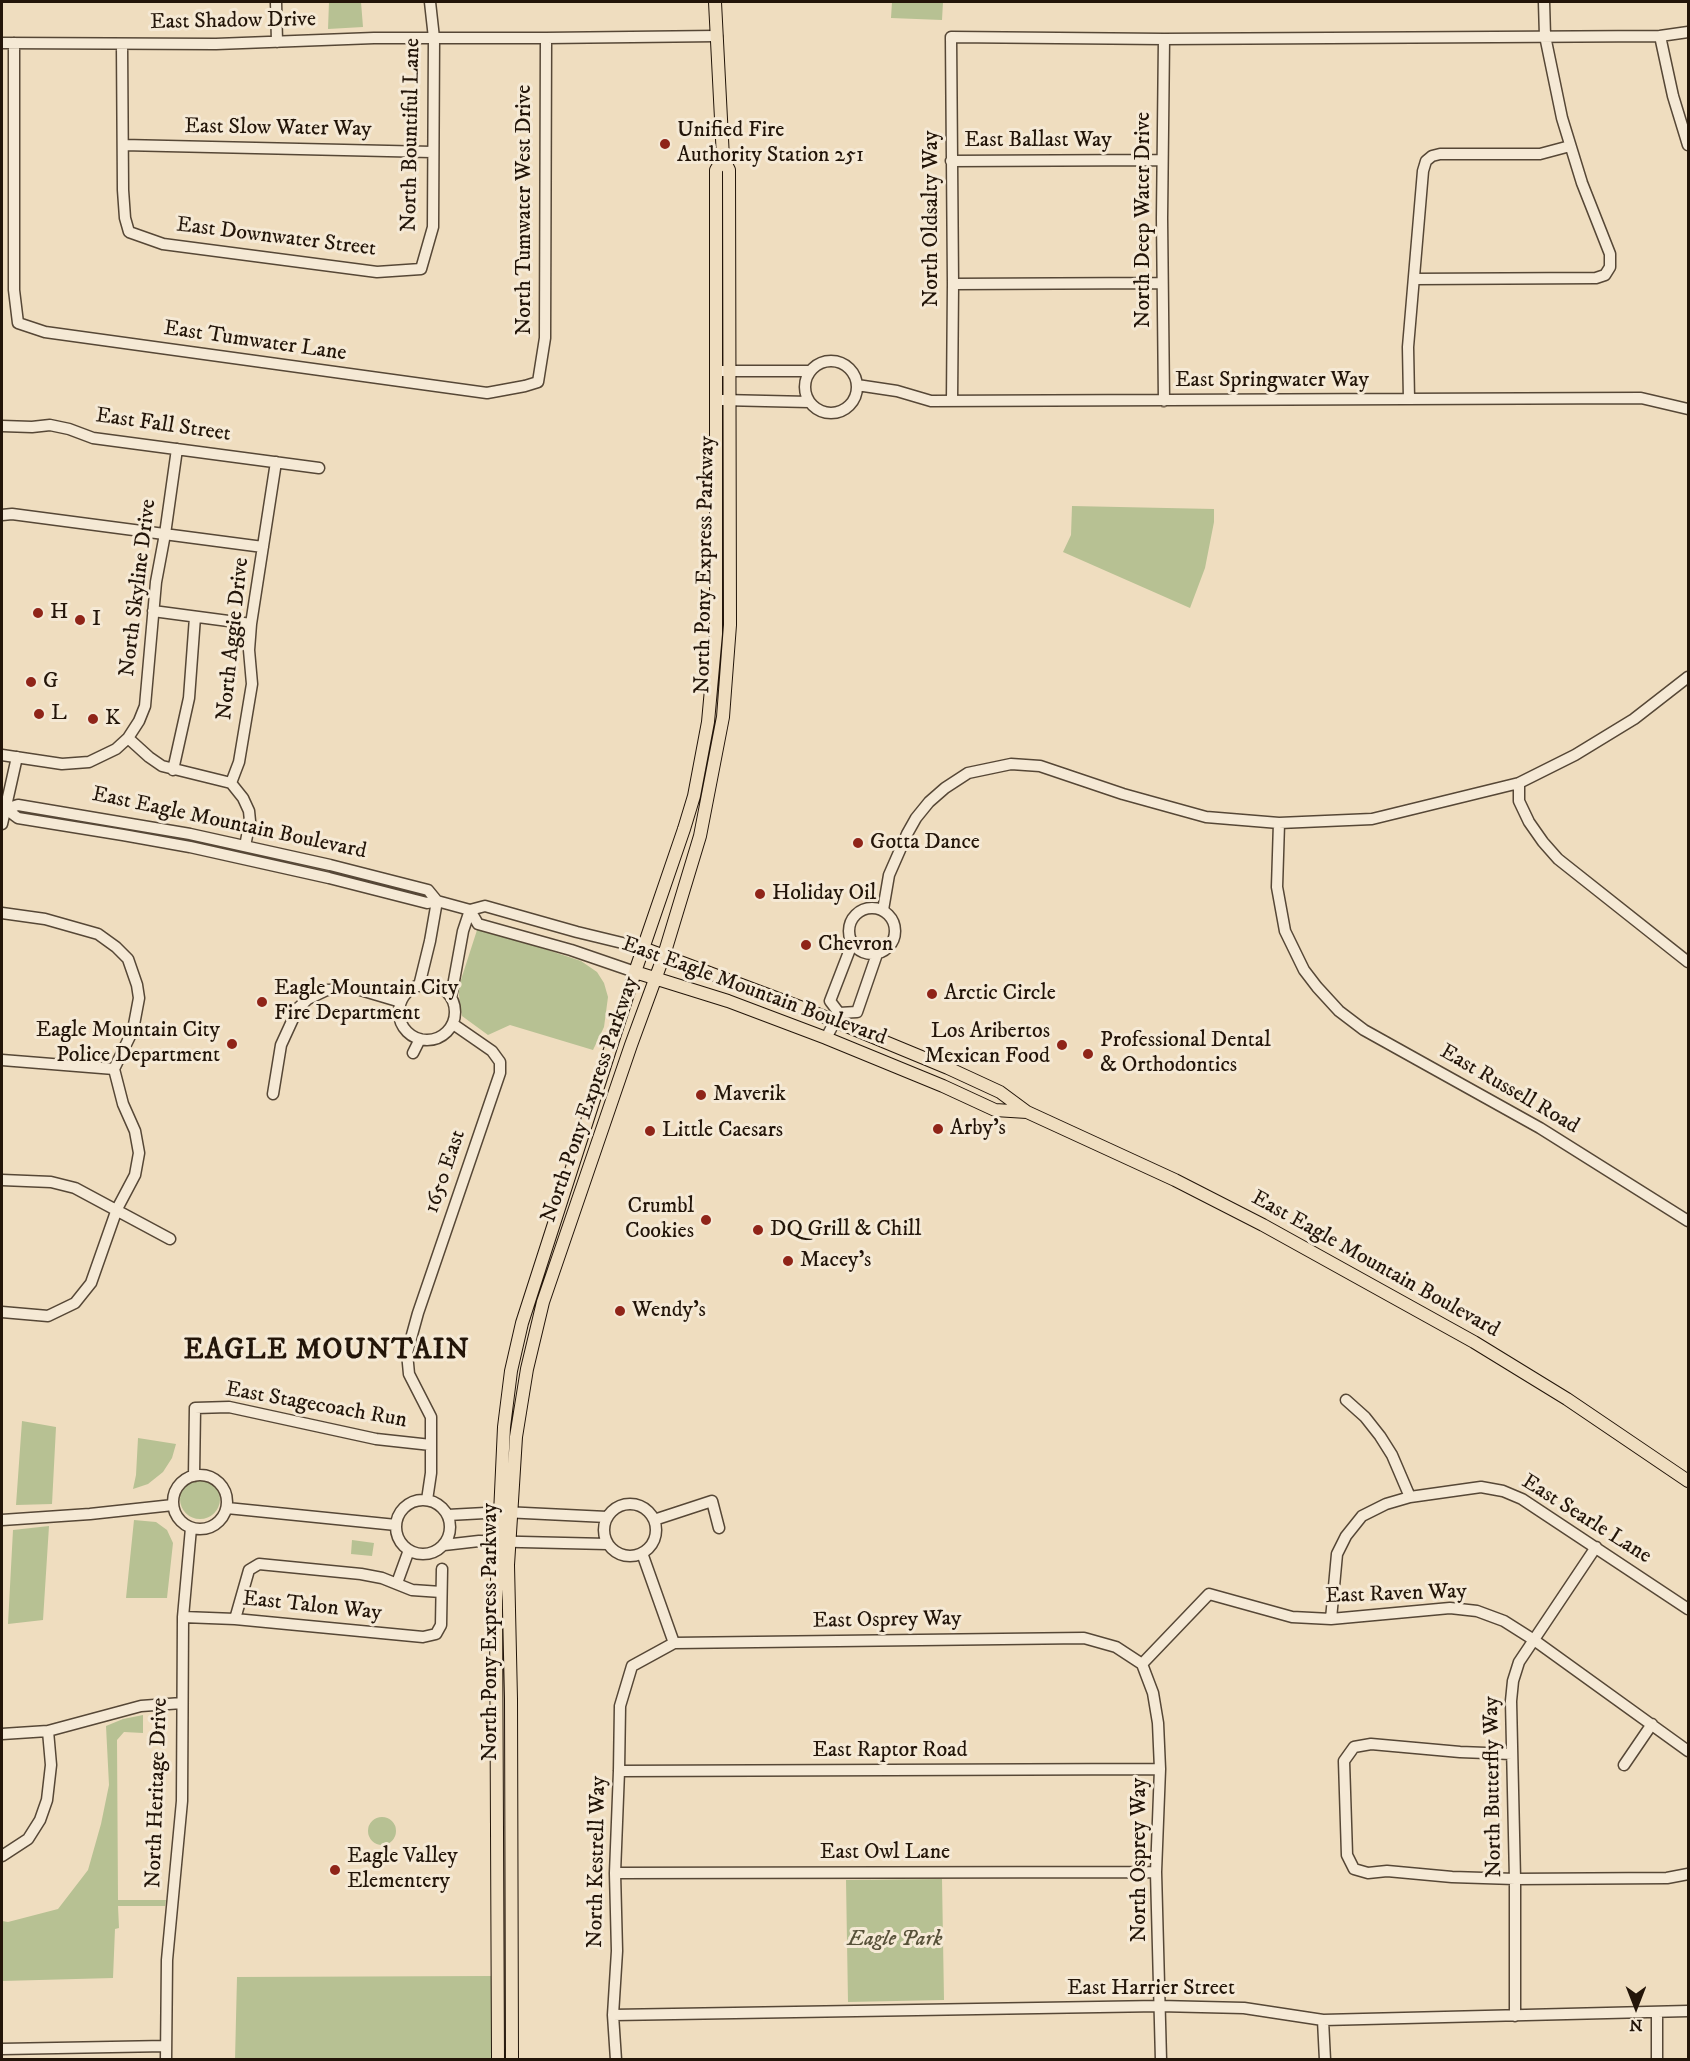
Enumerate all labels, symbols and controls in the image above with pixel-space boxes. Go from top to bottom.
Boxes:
street label: East Shadow Drive [150,7,316,37]
street label: North Bountiful Lane [397,38,427,232]
street label: North Tumwater West Drive [512,85,538,335]
street label: North Deep Water Drive [1131,112,1157,328]
street label: East Slow Water Way [184,114,372,144]
place label: Unified Fire Authority Station 251 [677,118,864,170]
street label: East Ballast Way [964,128,1112,154]
street label: North Oldsalty Way [919,131,945,307]
marker: Unified Fire Authority Station 251 [658,137,672,151]
street label: East Downwater Street [175,213,377,263]
street label: East Tumwater Lane [162,316,348,368]
street label: East Springwater Way [1175,368,1369,394]
street label: East Fall Street [94,403,232,449]
street label: North Pony Express Parkway [691,436,721,694]
street label: North Skyline Drive [115,498,163,678]
street label: North Aggie Drive [212,556,256,722]
place label: H [50,600,68,626]
marker: H [31,606,45,620]
place label: I [92,607,101,633]
marker: I [73,613,87,627]
place label: G [43,669,58,695]
marker: G [24,675,38,689]
place label: L [51,701,67,727]
place label: K [105,706,120,732]
marker: L [32,707,46,721]
marker: K [86,712,100,726]
street label: East Eagle Mountain Boulevard [89,782,369,866]
place label: Gotta Dance [870,830,980,856]
marker: Gotta Dance [851,836,865,850]
place label: Holiday Oil [772,881,876,907]
marker: Holiday Oil [753,887,767,901]
street label: East Eagle Mountain Boulevard [618,932,890,1052]
place label: Chevron [818,932,893,958]
marker: Chevron [799,938,813,952]
street label: North Pony Express Parkway [537,974,645,1226]
place label: Eagle Mountain City Fire Department [274,976,458,1028]
place label: Arctic Circle [944,981,1056,1007]
marker: Arctic Circle [925,987,939,1001]
marker: Eagle Mountain City Fire Department [255,995,269,1009]
place label: Eagle Mountain City Police Department [36,1018,220,1070]
place label: Los Aribertos Mexican Food [924,1019,1050,1070]
place label: Professional Dental & Orthodontics [1100,1028,1271,1080]
marker: Eagle Mountain City Police Department [225,1037,239,1051]
marker: Los Aribertos Mexican Food [1055,1038,1069,1052]
street label: East Russell Road [1435,1039,1583,1141]
marker: Professional Dental & Orthodontics [1081,1047,1095,1061]
place label: Maverik [713,1082,786,1108]
marker: Maverik [694,1088,708,1102]
place label: Arby's [950,1116,1006,1142]
place label: Little Caesars [662,1118,783,1144]
marker: Arby's [931,1122,945,1136]
marker: Little Caesars [643,1124,657,1138]
street label: 1650 East [419,1127,473,1217]
street label: East Eagle Mountain Boulevard [1246,1186,1504,1344]
place label: Crumbl Cookies [625,1194,694,1246]
marker: Crumbl Cookies [699,1213,713,1227]
place label: DQ Grill & Chill [770,1217,921,1243]
marker: DQ Grill & Chill [751,1223,765,1237]
place label: Macey's [800,1248,871,1274]
marker: Macey's [781,1254,795,1268]
place label: Wendy's [632,1298,706,1324]
marker: Wendy's [613,1304,627,1318]
district label: EAGLE MOUNTAIN [184,1335,470,1369]
street label: East Stagecoach Run [223,1377,409,1435]
street label: East Searle Lane [1516,1470,1656,1570]
street label: North Pony Express Parkway [478,1503,504,1761]
street label: East Raven Way [1325,1579,1467,1611]
street label: East Talon Way [241,1587,383,1627]
street label: East Osprey Way [812,1607,962,1635]
street label: North Butterfly Way [1479,1696,1509,1878]
street label: North Heritage Drive [141,1697,175,1889]
street label: East Raptor Road [812,1738,968,1764]
street label: North Kestrell Way [583,1776,613,1948]
street label: North Osprey Way [1127,1778,1153,1942]
street label: East Owl Lane [820,1840,950,1866]
place label: Eagle Valley Elementery [347,1844,458,1896]
marker: Eagle Valley Elementery [328,1863,342,1877]
park label: Eagle Park [847,1927,943,1953]
street label: East Harrier Street [1067,1976,1235,2002]
north arrow [1606,1977,1666,2037]
text: N [1629,2015,1643,2035]

